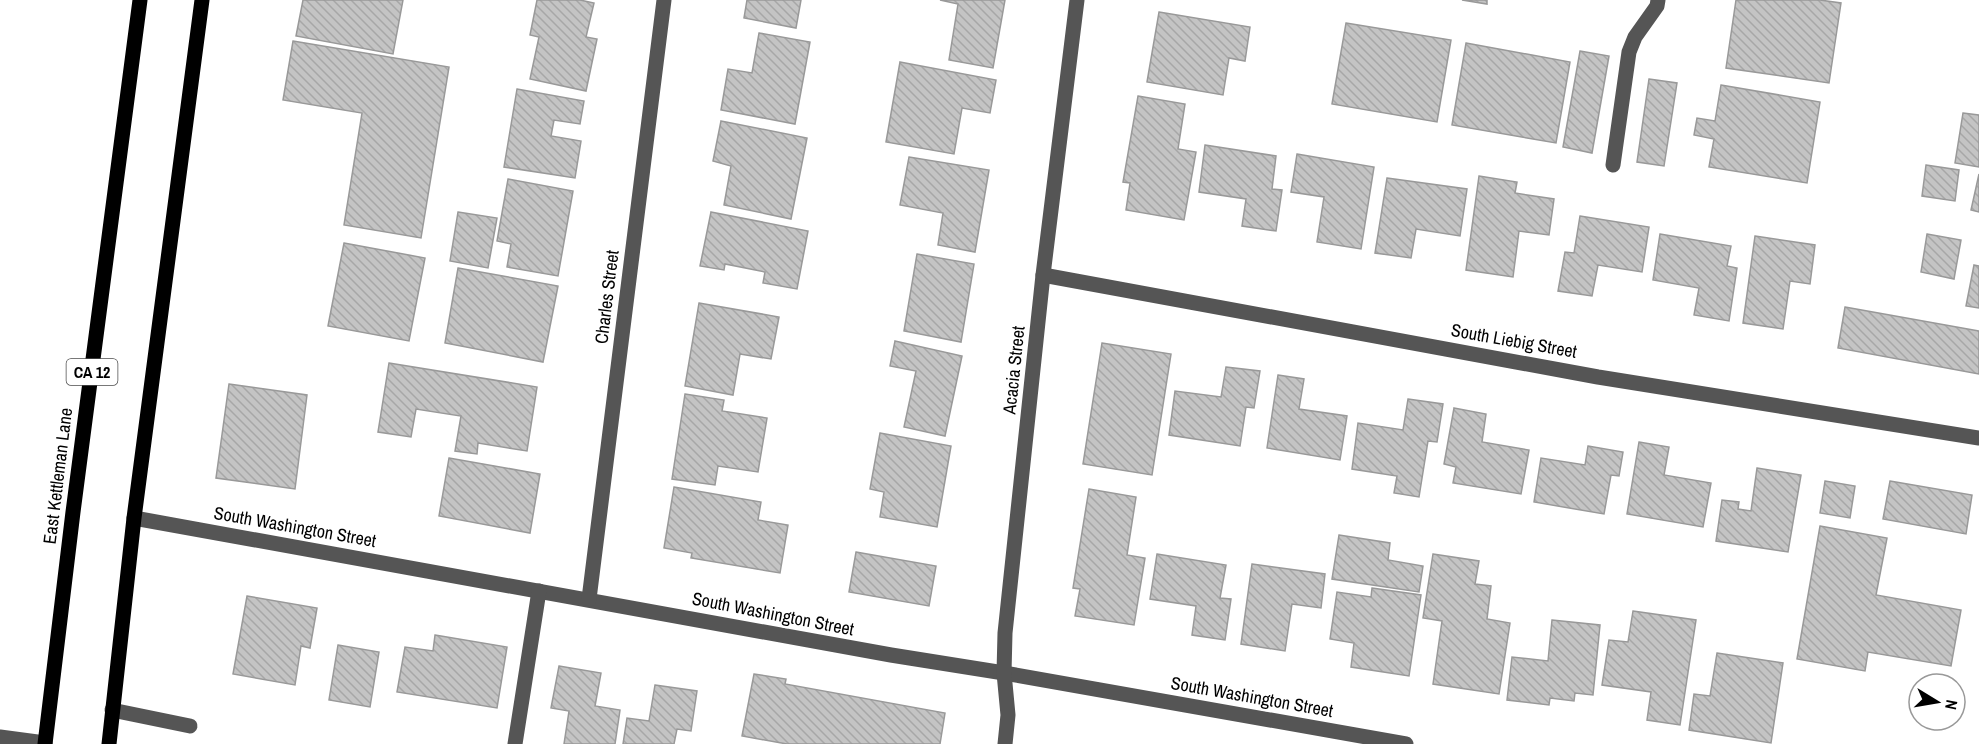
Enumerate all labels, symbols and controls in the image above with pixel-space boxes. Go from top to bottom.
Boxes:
street label: Charles Street [588,249,625,345]
street label: South Liebig Street [1449,317,1579,364]
street label: Acacia Street [996,325,1031,416]
road number: CA 12 [66,359,118,385]
street label: East Kettleman Lane [37,406,78,545]
street label: South Washington Street [212,500,378,553]
street label: South Washington Street [690,586,856,641]
street label: South Washington Street [1169,670,1335,723]
north arrow [1907,672,1967,732]
text: N [1940,698,1963,712]

